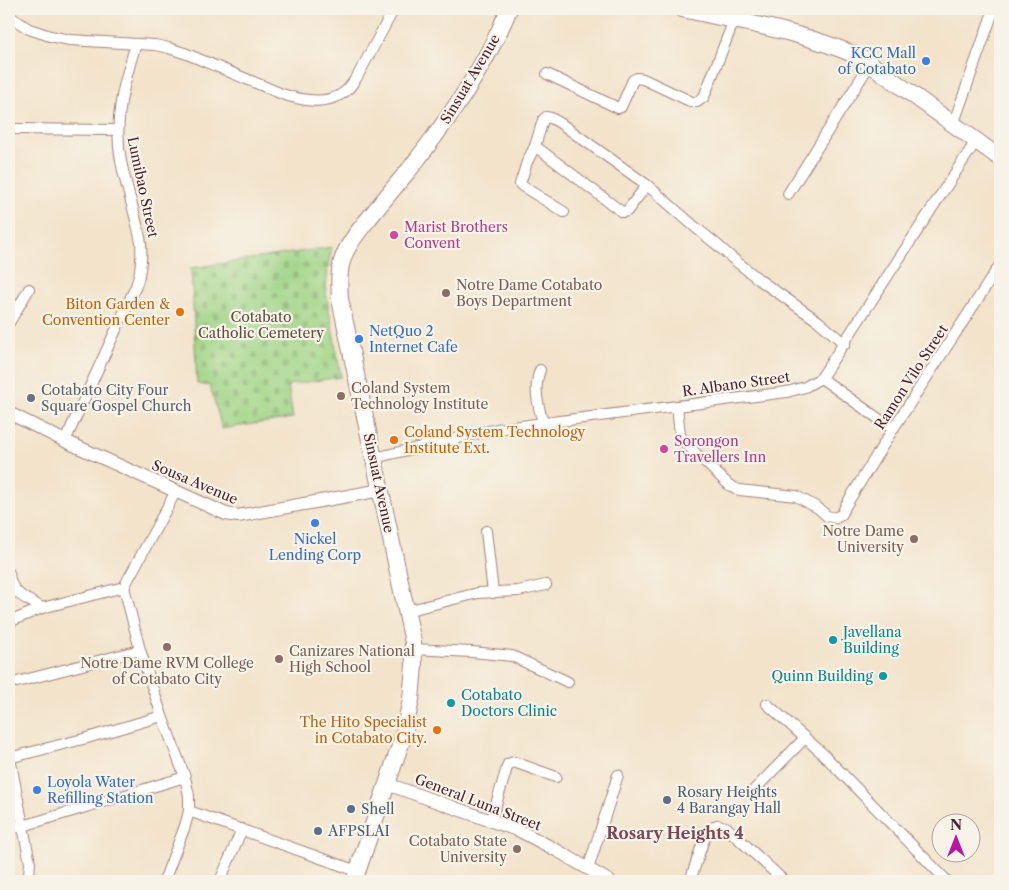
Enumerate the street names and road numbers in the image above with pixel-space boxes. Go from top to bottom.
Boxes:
street label: Sinsuat Avenue [436,31,504,127]
street label: Lumibao Street [123,135,163,239]
street label: Ramon Vilo Street [870,321,952,433]
street label: R. Albano Street [681,368,791,400]
street label: Sinsuat Avenue [360,432,398,535]
street label: Sousa Avenue [149,456,241,508]
street label: General Luna Street [412,770,544,834]

